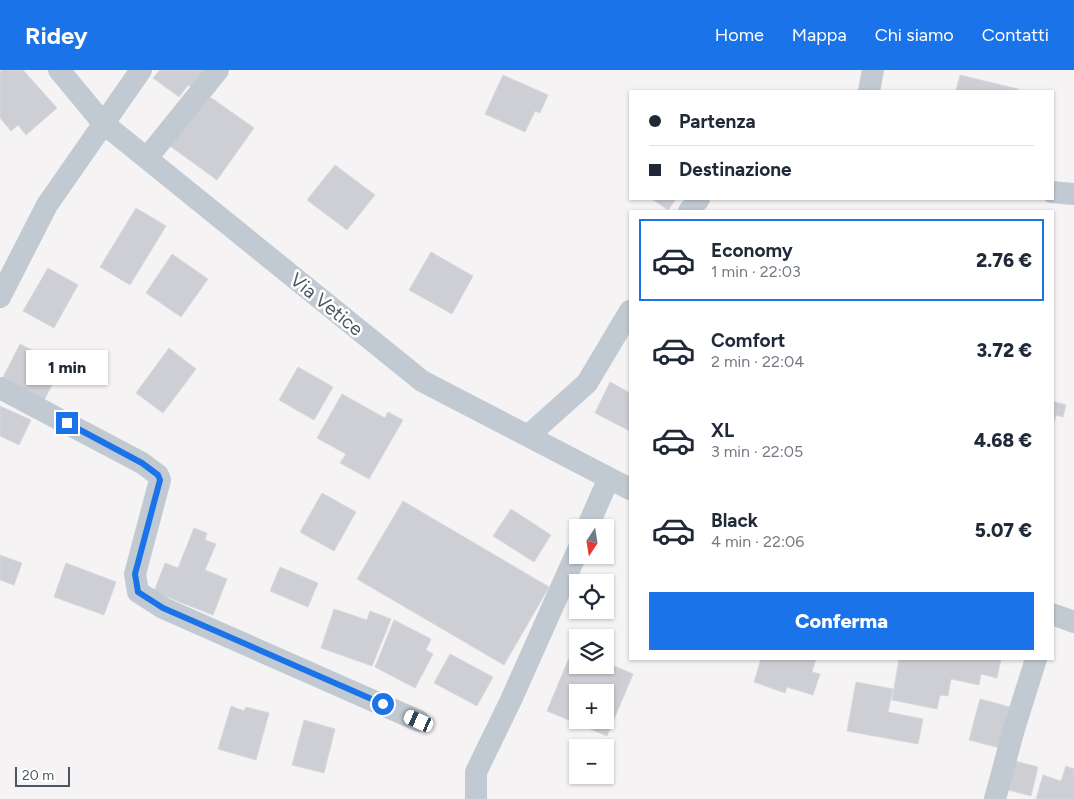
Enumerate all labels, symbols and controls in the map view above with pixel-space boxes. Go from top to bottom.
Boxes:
text: Ridey [25,21,88,50]
text: Home [715,24,764,46]
text: Mappa [792,24,847,46]
text: Chi siamo [875,24,954,46]
text: Contatti [982,24,1049,46]
text: Partenza [679,110,756,133]
text: Destinazione [679,158,792,181]
icon: car [651,238,696,283]
text: Economy [711,239,793,262]
text: 2.76 € [976,249,1032,272]
text: 1 min · 22:03 [711,262,801,281]
street label: Via Vetice [286,268,368,341]
icon: car [651,328,696,373]
text: Comfort [711,329,786,352]
text: 3.72 € [976,339,1032,362]
callout: 1 min [26,350,108,386]
text: 2 min · 22:04 [711,352,804,371]
text: 1 min [48,358,86,377]
route end [56,412,78,434]
icon: car [651,418,696,463]
text: XL [711,419,734,442]
text: 4.68 € [974,429,1032,452]
text: 3 min · 22:05 [711,442,803,461]
icon: car [651,508,696,553]
text: Black [711,509,758,532]
north arrow [569,519,614,564]
map controls [569,519,614,784]
text: 5.07 € [975,519,1032,542]
text: 4 min · 22:06 [711,532,804,551]
button: locate [569,574,614,619]
button: Conferma [649,592,1034,650]
button: layers [569,629,614,674]
button: + [569,684,614,729]
route start [372,693,394,715]
car [402,708,435,734]
button: − [569,739,614,784]
scale bar [15,764,70,787]
text: 20 m [22,767,54,784]

